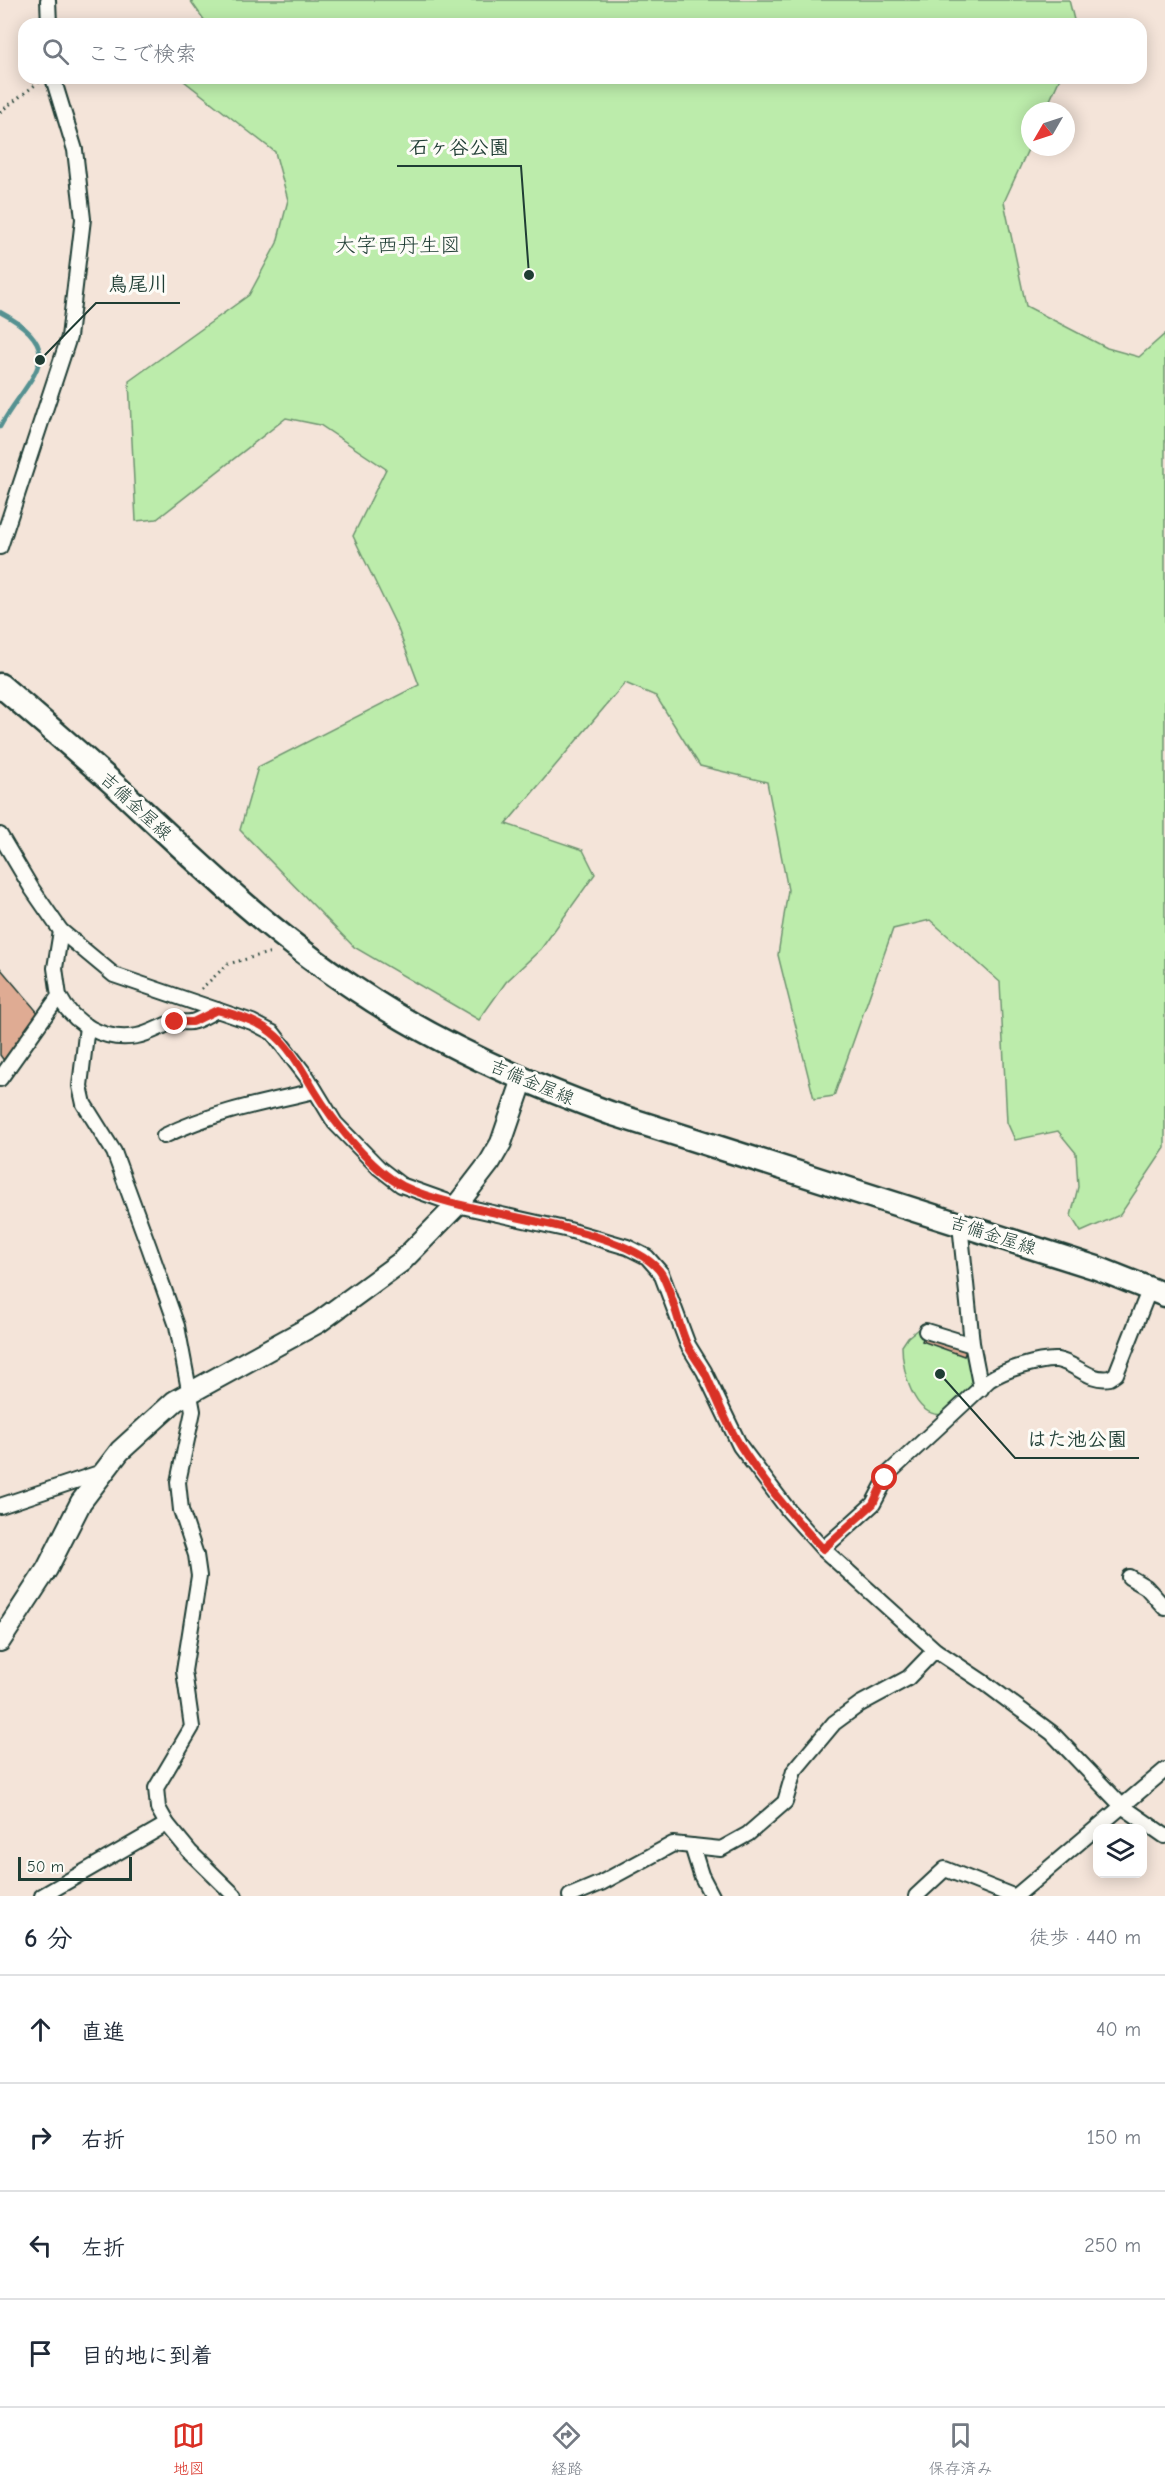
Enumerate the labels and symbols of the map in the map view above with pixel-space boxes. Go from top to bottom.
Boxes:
north arrow [1021,102,1075,156]
callout: 石ヶ谷公園 [397,128,521,166]
text: 石ヶ谷公園 [409,136,509,159]
district label: 大字西丹生図 [335,233,461,257]
callout: 鳥尾川 [96,265,180,303]
text: 鳥尾川 [108,273,168,296]
street label: 吉備金屋線 [96,768,176,845]
route end [161,1008,187,1034]
street label: 吉備金屋線 [486,1055,577,1110]
street label: 吉備金屋線 [947,1212,1039,1259]
callout: はた池公園 [1015,1420,1139,1458]
text: はた池公園 [1027,1428,1127,1451]
route start [871,1464,897,1490]
scale bar [18,1854,132,1882]

